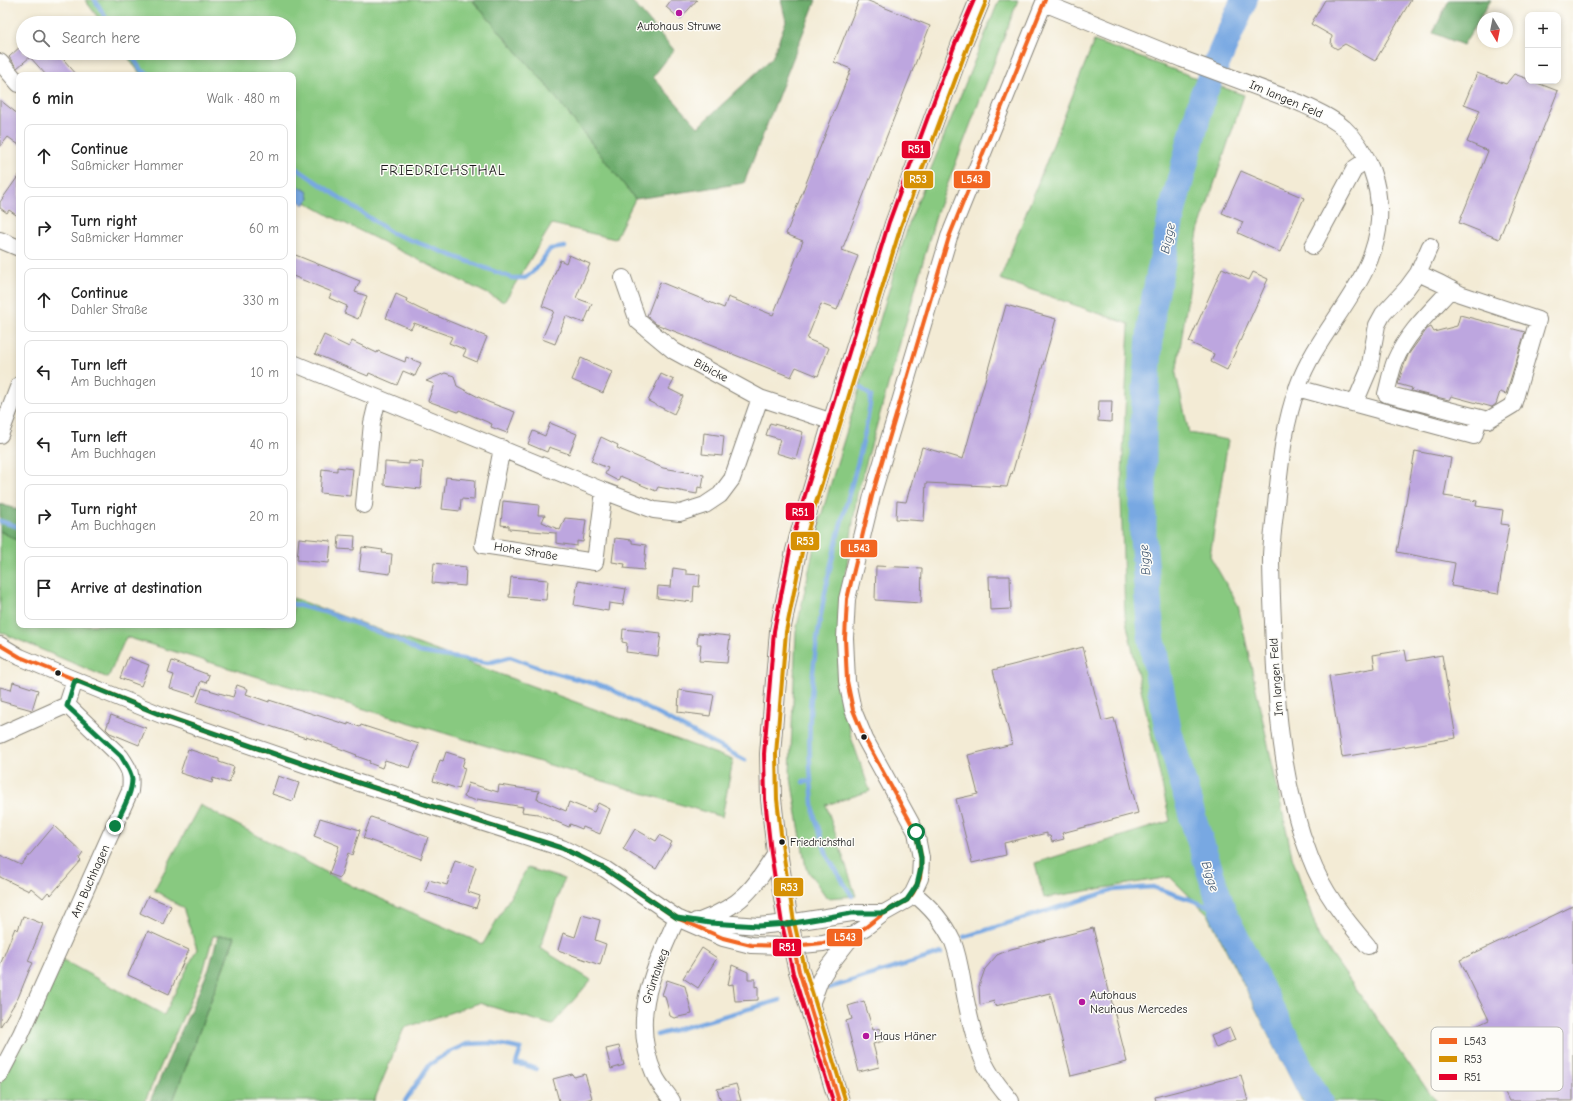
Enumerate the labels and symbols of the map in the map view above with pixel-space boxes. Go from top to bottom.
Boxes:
marker: Autohaus Struwe [674,8,684,18]
north arrow [1477,12,1513,48]
place label: Autohaus Struwe [637,19,721,33]
street label: Im langen Feld [1247,77,1325,121]
line badge: R51 [901,140,931,159]
text: R51 [908,143,924,156]
district label: FRIEDRICHSTHAL [380,162,506,179]
line badge: R53 [903,170,934,189]
line badge: L543 [953,170,991,189]
text: R53 [909,173,927,186]
text: L543 [961,173,983,186]
water label: Bigge [1157,221,1178,255]
street label: Bibicke [692,355,730,385]
line badge: R51 [785,502,815,521]
text: R51 [792,506,808,519]
line badge: R53 [790,531,820,551]
text: R53 [796,535,814,548]
street label: Hohe Straße [493,539,559,563]
line badge: L543 [840,539,878,558]
text: L543 [848,542,870,555]
water label: Bigge [1136,543,1153,576]
street label: Im langen Feld [1266,637,1286,717]
unlabelled marker [53,668,63,678]
unlabelled marker [859,732,869,742]
route end [106,817,124,835]
route start [907,823,925,841]
place label: Friedrichsthal [790,836,854,849]
marker: Friedrichsthal [777,837,787,847]
street label: Am Buchhagen [68,842,112,920]
water label: Bigge [1199,859,1223,894]
line badge: R53 [773,877,804,897]
text: R53 [780,881,798,894]
line badge: L543 [826,928,863,947]
text: L543 [834,931,856,944]
line badge: R51 [772,938,802,957]
text: R51 [779,941,795,954]
street label: Grüntalweg [639,947,671,1005]
place label: Autohaus Neuhaus Mercedes [1090,988,1187,1016]
marker: Autohaus Neuhaus Mercedes [1077,997,1087,1007]
legend [1431,1027,1563,1091]
place label: Haus Häner [874,1029,937,1043]
marker: Haus Häner [861,1031,871,1041]
text: L543 [1464,1035,1486,1048]
text: R53 [1464,1053,1482,1066]
text: R51 [1464,1071,1481,1084]

